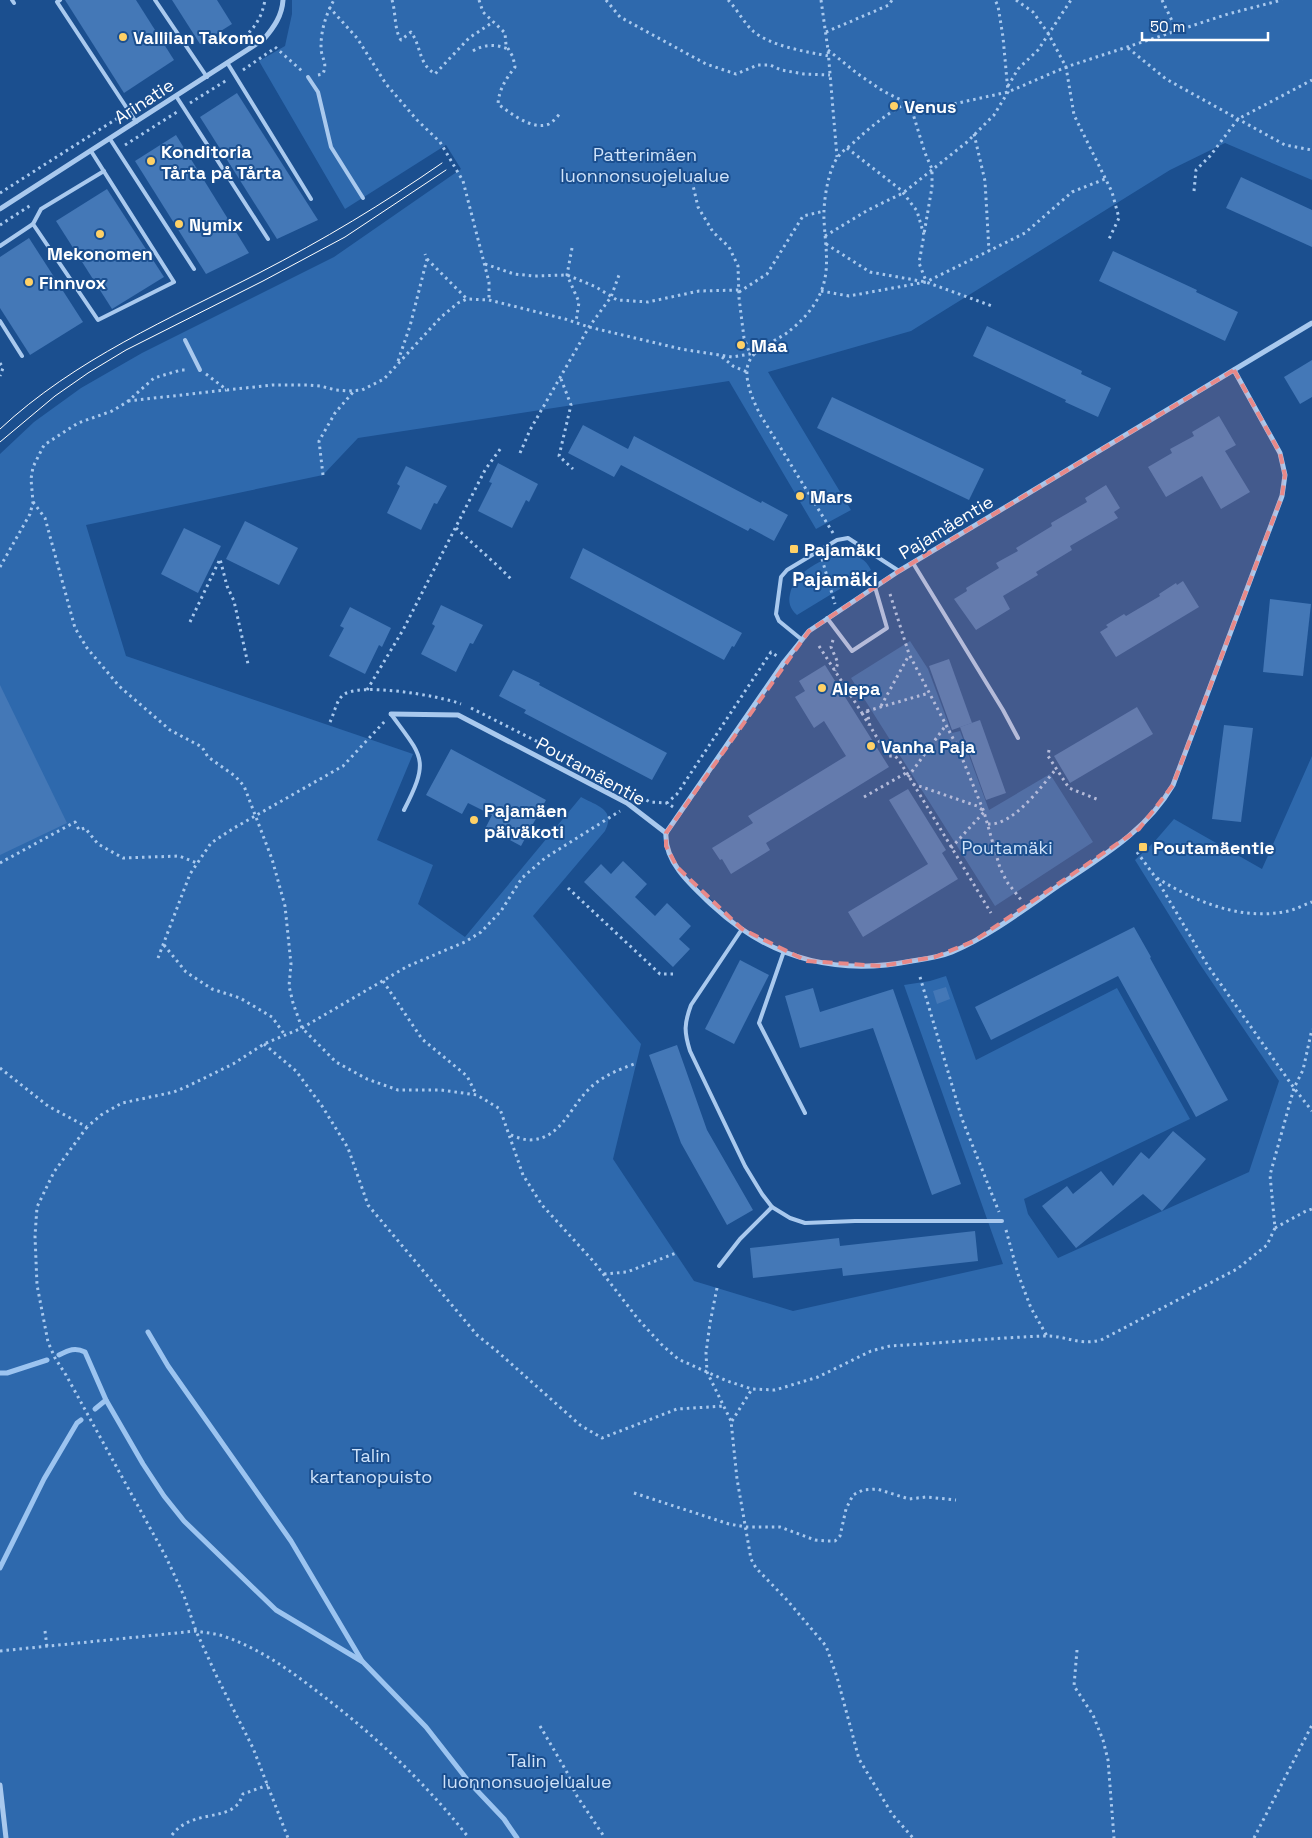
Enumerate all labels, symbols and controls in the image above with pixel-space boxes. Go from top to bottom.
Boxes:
scale bar [1142,10,1268,42]
text: 50 m [1150,17,1185,36]
place label: Vallilan Takomo [133,26,265,49]
marker: Vallilan Takomo [117,31,129,43]
street label: Arinatie [110,73,178,129]
place label: Venus [904,95,956,118]
marker: Venus [888,100,900,112]
place label: Konditoria Tårta på Tårta [161,140,282,184]
park label: Patterimäen luonnonsuojelualue [560,143,730,187]
marker: Konditoria Tårta på Tårta [145,155,157,167]
place label: Nymix [189,213,243,236]
marker: Nymix [173,218,185,230]
marker: Mekonomen [94,228,106,240]
place label: Mekonomen [47,242,153,265]
place label: Finnvox [39,271,106,294]
marker: Finnvox [23,276,35,288]
place label: Maa [751,334,788,357]
marker: Maa [735,339,747,351]
place label: Mars [810,485,853,508]
marker: Mars [794,490,806,502]
street label: Pajamäentie [895,490,997,564]
place label: Pajamäki [804,538,881,561]
marker: Pajamäki [788,543,800,555]
district label: Pajamäki [792,566,878,592]
place label: Alepa [832,677,881,700]
marker: Alepa [816,682,828,694]
street label: Poutamäentie [532,731,650,811]
place label: Vanha Paja [881,735,976,758]
marker: Vanha Paja [865,740,877,752]
place label: Pajamäen päiväkoti [484,799,567,843]
marker: Pajamäen päiväkoti [468,814,480,826]
park label: Poutamäki [961,836,1053,859]
place label: Poutamäentie [1153,836,1275,859]
marker: Poutamäentie [1137,841,1149,853]
park label: Talin kartanopuisto [310,1444,432,1488]
park label: Talin luonnonsuojelualue [442,1749,612,1793]

